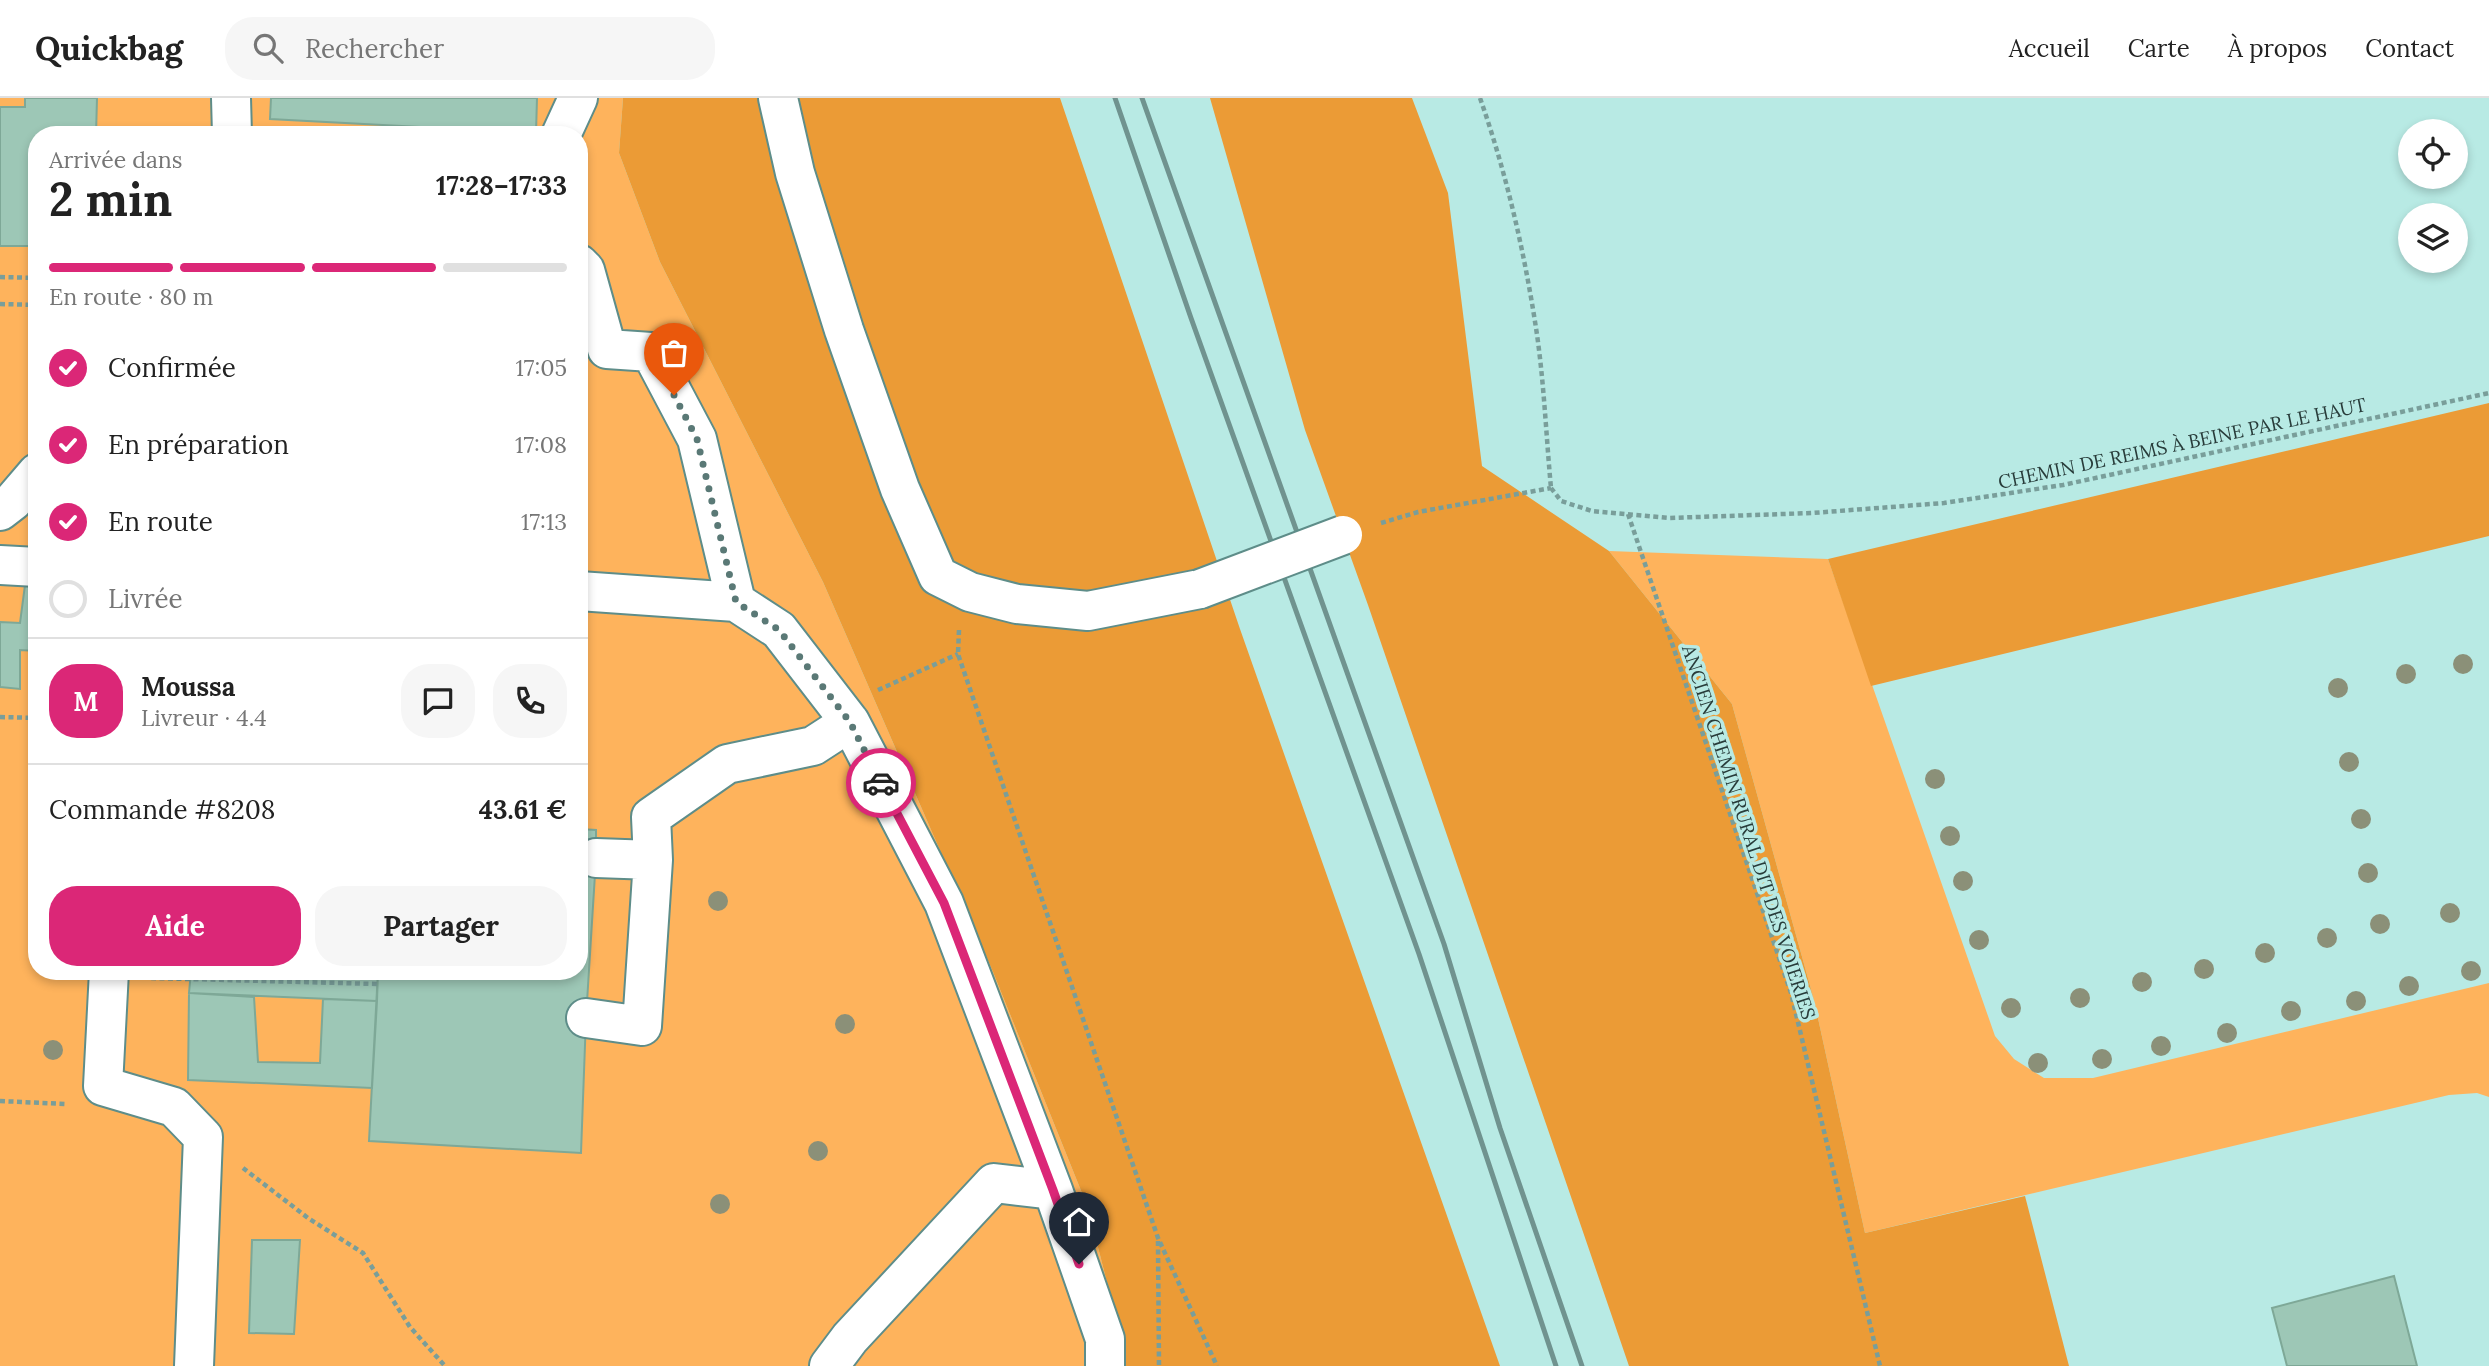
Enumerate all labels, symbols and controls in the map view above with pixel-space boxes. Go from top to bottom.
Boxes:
search box [225,17,715,80]
text: Quickbag [35,27,183,69]
icon: search [249,29,287,67]
text: Rechercher [305,32,444,65]
text: Accueil [2009,33,2090,64]
text: Carte [2128,33,2190,64]
text: À propos [2228,33,2327,64]
text: Contact [2365,33,2454,64]
map controls [2398,119,2468,273]
button: locate [2398,119,2468,189]
text: Arrivée dans [49,145,182,174]
text: 17:28–17:33 [436,169,567,202]
text: 2 min [49,170,172,229]
button: layers [2398,203,2468,273]
text: En route · 80 m [49,282,213,311]
pin [644,323,704,395]
icon: bag [655,334,693,372]
icon: check [49,349,87,387]
text: Confirmée [108,351,236,384]
text: 17:05 [515,353,567,382]
street label: CHEMIN DE REIMS À BEINE PAR LE HAUT [1996,392,2368,494]
icon: check [49,426,87,464]
text: En préparation [108,428,289,461]
text: 17:08 [515,430,567,459]
icon: check [49,503,87,541]
text: En route [108,505,213,538]
text: 17:13 [521,507,567,536]
text: Livrée [108,582,183,615]
street label: ANCIEN CHEMIN RURAL DIT DES VOIERIES [1677,641,1821,1022]
button: chat [401,664,475,738]
button: phone [493,664,567,738]
text: Moussa [141,670,235,703]
text: M [73,685,99,718]
text: Livreur · 4.4 [141,703,267,732]
courier [846,748,916,818]
icon: car [862,764,900,802]
text: Commande #8208 [49,793,275,826]
text: 43.61 € [479,793,567,826]
button: Aide [49,886,301,966]
button: Partager [315,886,567,966]
pin [1049,1192,1109,1264]
icon: home [1060,1203,1098,1241]

